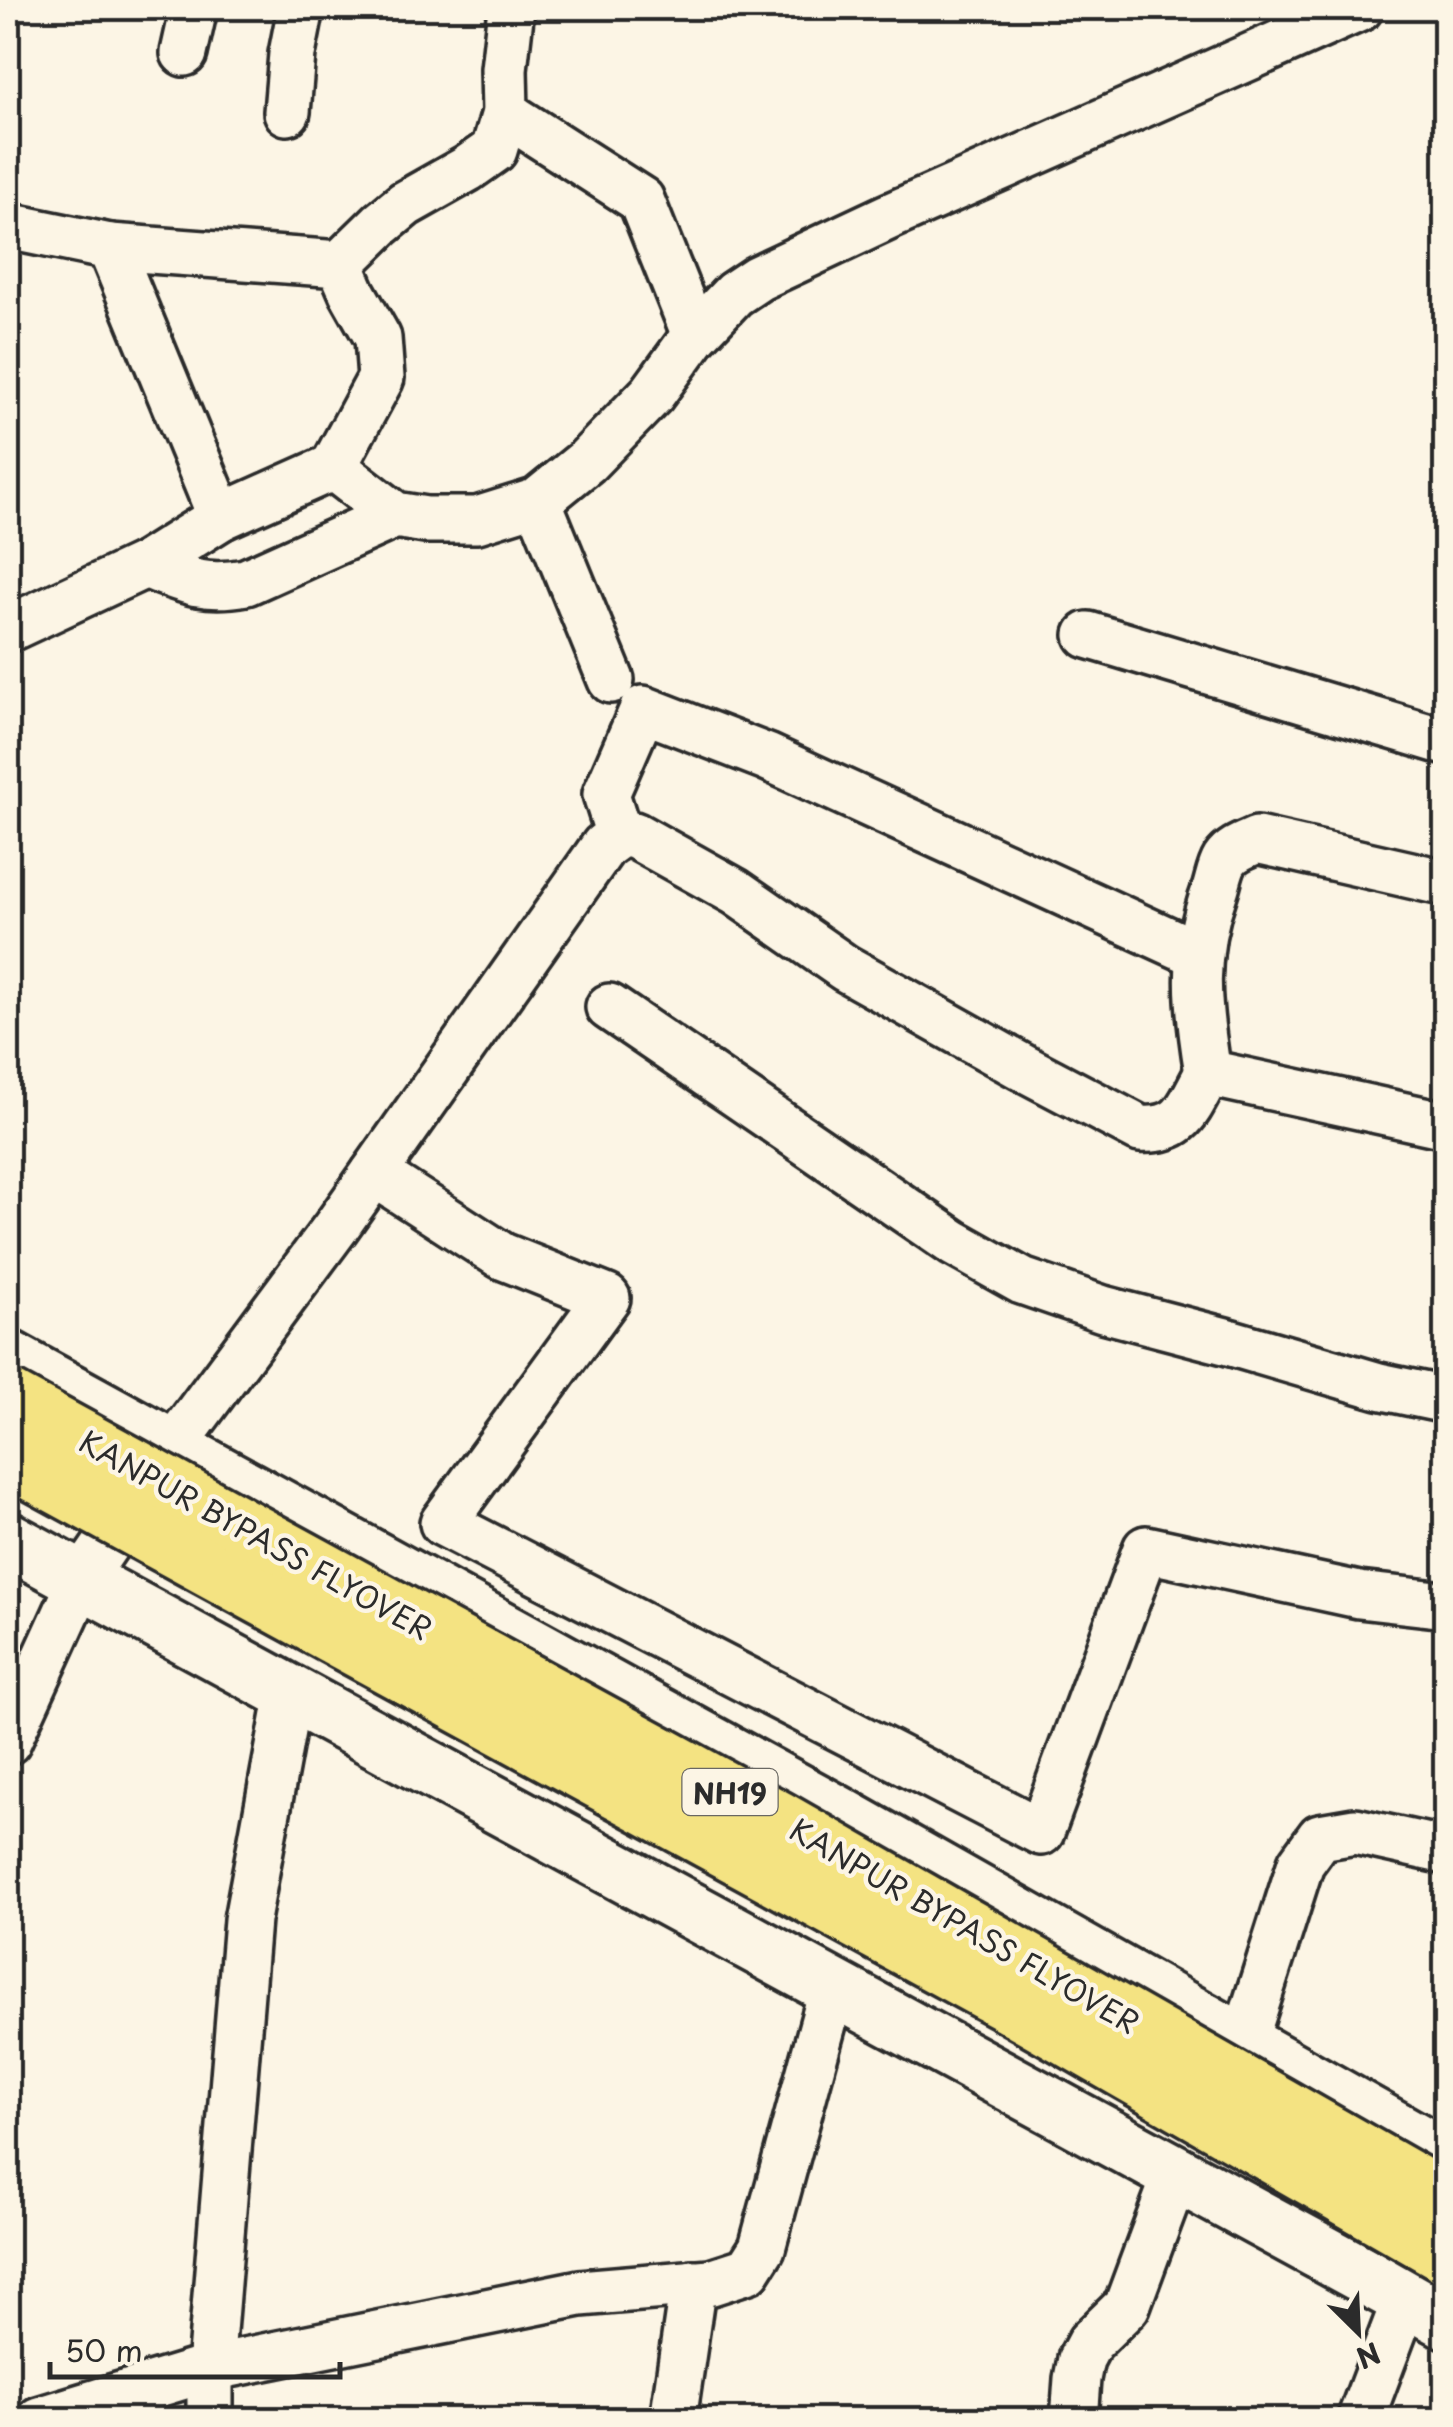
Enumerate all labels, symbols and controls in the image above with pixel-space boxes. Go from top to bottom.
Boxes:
street label: KANPUR BYPASS FLYOVER [71,1418,441,1650]
road number: NH19 [682,1769,778,1815]
street label: KANPUR BYPASS FLYOVER [782,1806,1148,2044]
north arrow [1308,2282,1408,2382]
scale bar [50,2317,340,2379]
text: 50 m [65,2327,143,2372]
text: N [1350,2332,1388,2380]

